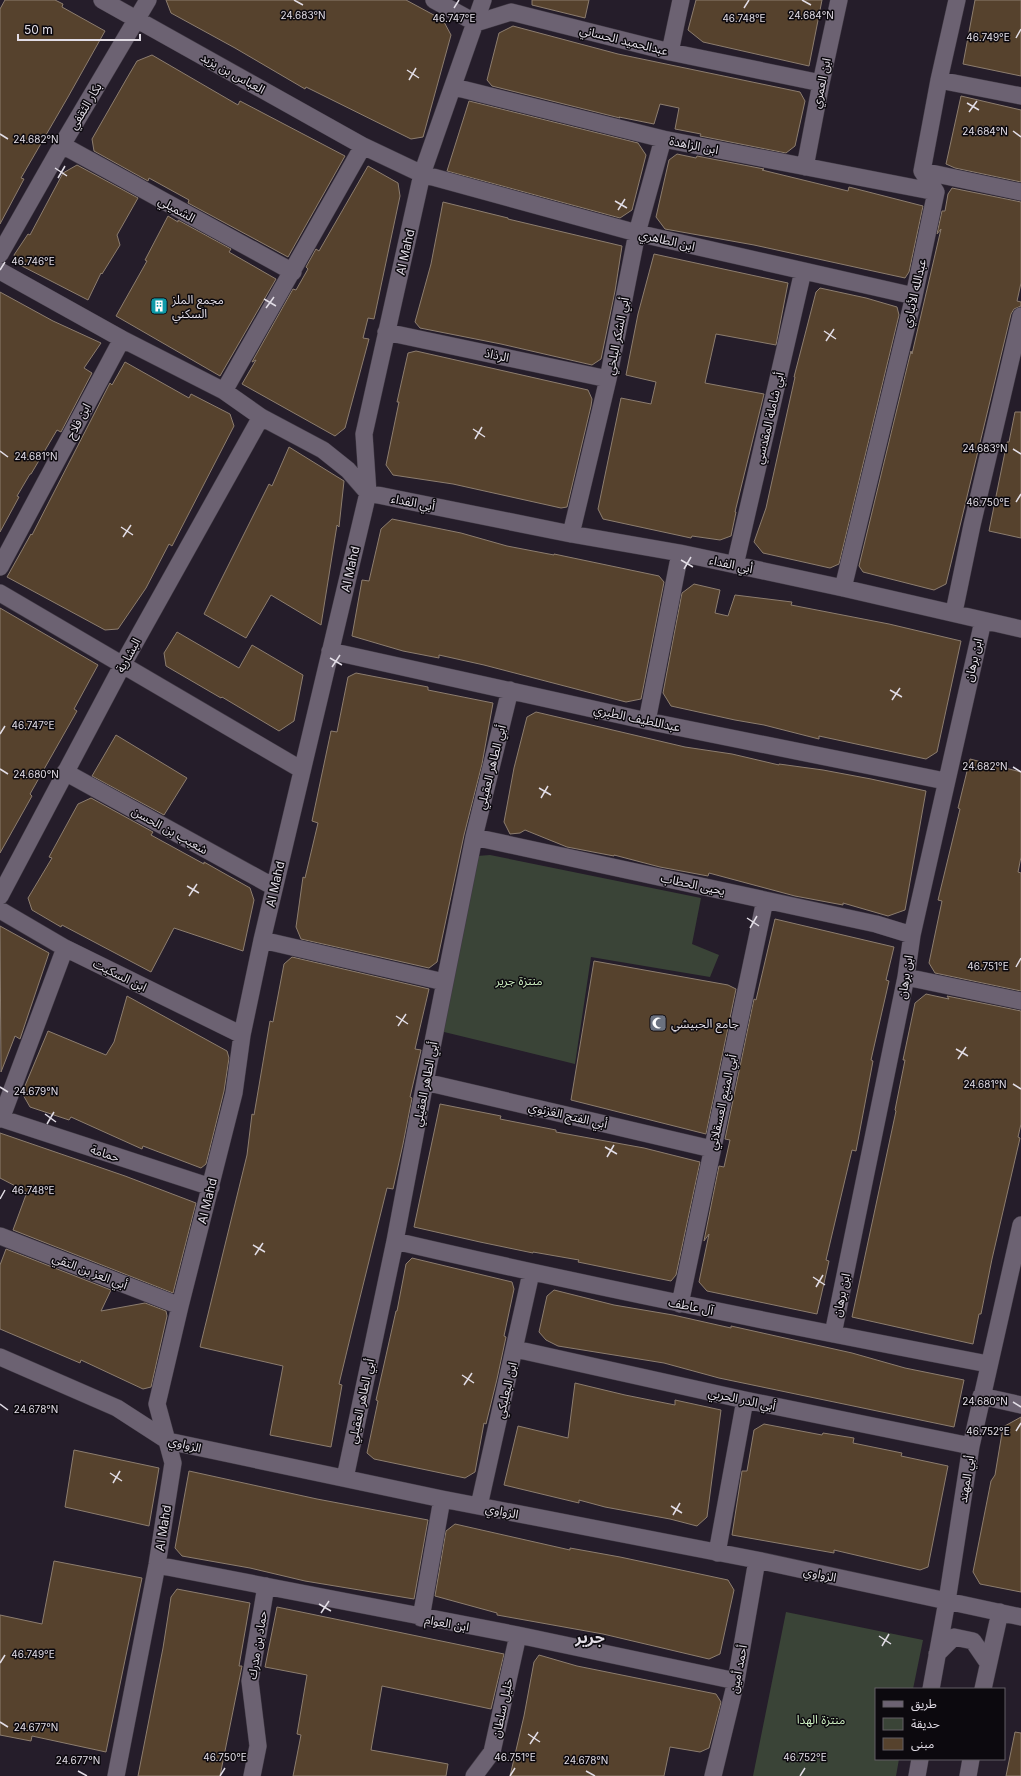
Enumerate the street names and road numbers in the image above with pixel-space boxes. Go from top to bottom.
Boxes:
street label: عبدالحميد الحساني [578,22,670,61]
street label: العباس بن يزيد [198,49,268,97]
street label: ابن العمري [808,56,836,110]
street label: بكار الثقفي [65,80,107,133]
street label: ابن الزاهدة [668,133,720,157]
street label: الشميلي [155,193,198,228]
street label: ابن الطاهري [637,226,697,256]
street label: Al Mahd [392,228,418,276]
street label: عبدالله الأنباري [899,257,932,329]
street label: أبي الشكر البلخي [602,296,635,377]
street label: الرذاذ [483,345,511,365]
street label: أبي شاملة المقدسي [751,370,790,466]
street label: ابن فلاح [62,400,95,442]
street label: أبي الفداء [389,490,436,516]
street label: Al Mahd [337,545,363,593]
street label: أبي الفداء [707,552,754,579]
street label: البشارية [112,635,144,675]
street label: ابن برهان [961,637,985,683]
street label: عبداللطيف الطبري [592,701,682,737]
street label: أبي الطاهر العقيلي [473,723,511,811]
street label: شعيب بن الحسن [129,803,211,857]
street label: Al Mahd [262,860,288,908]
street label: يحيى الحطاب [659,870,727,898]
street label: ابن برهان [894,954,916,1000]
street label: ابن السكيت [91,956,150,995]
street label: أبي الطاهر العقيلي [409,1040,443,1128]
street label: أبي المنيع العسقلاني [705,1053,742,1152]
street label: أبي الفتح الغزنوي [526,1099,609,1134]
street label: حمامة [89,1141,121,1165]
street label: Al Mahd [194,1177,220,1225]
street label: أبي العز بن التقي [49,1250,130,1295]
street label: ابن برهان [829,1272,853,1318]
street label: آل عاطف [667,1294,715,1318]
street label: أبي الطاهر العقيلي [345,1357,380,1445]
street label: ابن البعلبكي [492,1360,522,1420]
street label: أبي الدر الحربي [706,1385,777,1416]
street label: الزواوي [166,1433,203,1458]
street label: أبي المهند [955,1454,980,1504]
street label: الزواوي [484,1500,520,1524]
street label: Al Mahd [152,1504,174,1552]
street label: الزواوي [802,1563,838,1588]
street label: حماد بن مدرك [244,1610,270,1680]
street label: ابن العوام [423,1612,470,1636]
street label: أحمد أمين [726,1643,750,1694]
street label: خليل سلطان [488,1677,516,1739]

